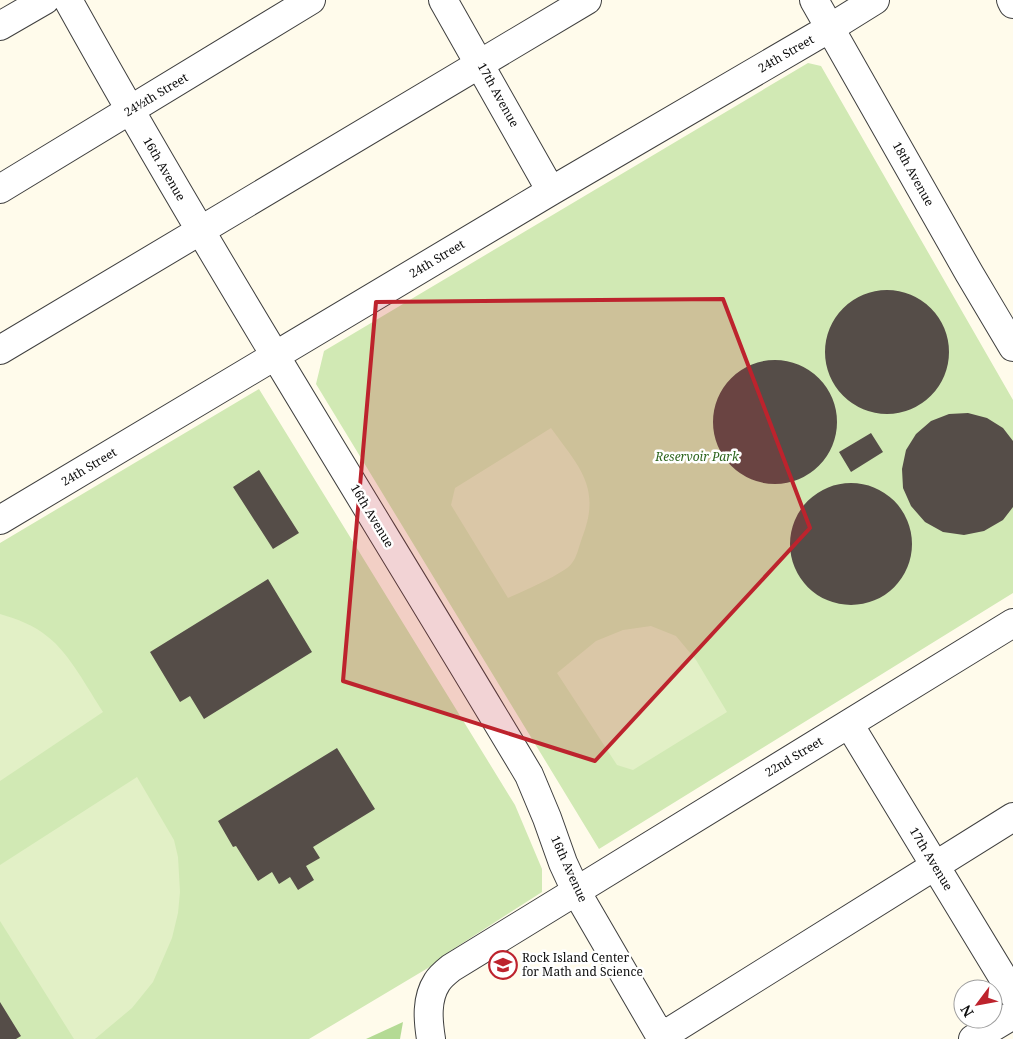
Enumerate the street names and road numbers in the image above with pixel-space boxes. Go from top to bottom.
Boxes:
street label: 24th Street [755,31,817,76]
street label: 17th Avenue [474,59,523,130]
street label: 24½th Street [121,69,191,120]
street label: 16th Avenue [139,134,190,204]
street label: 18th Avenue [889,138,938,209]
street label: 24th Street [406,235,468,282]
street label: 24th Street [58,443,120,490]
street label: 16th Avenue [347,481,398,551]
street label: 22nd Street [761,733,826,781]
street label: 17th Avenue [906,824,957,894]
street label: 16th Avenue [547,833,592,905]

